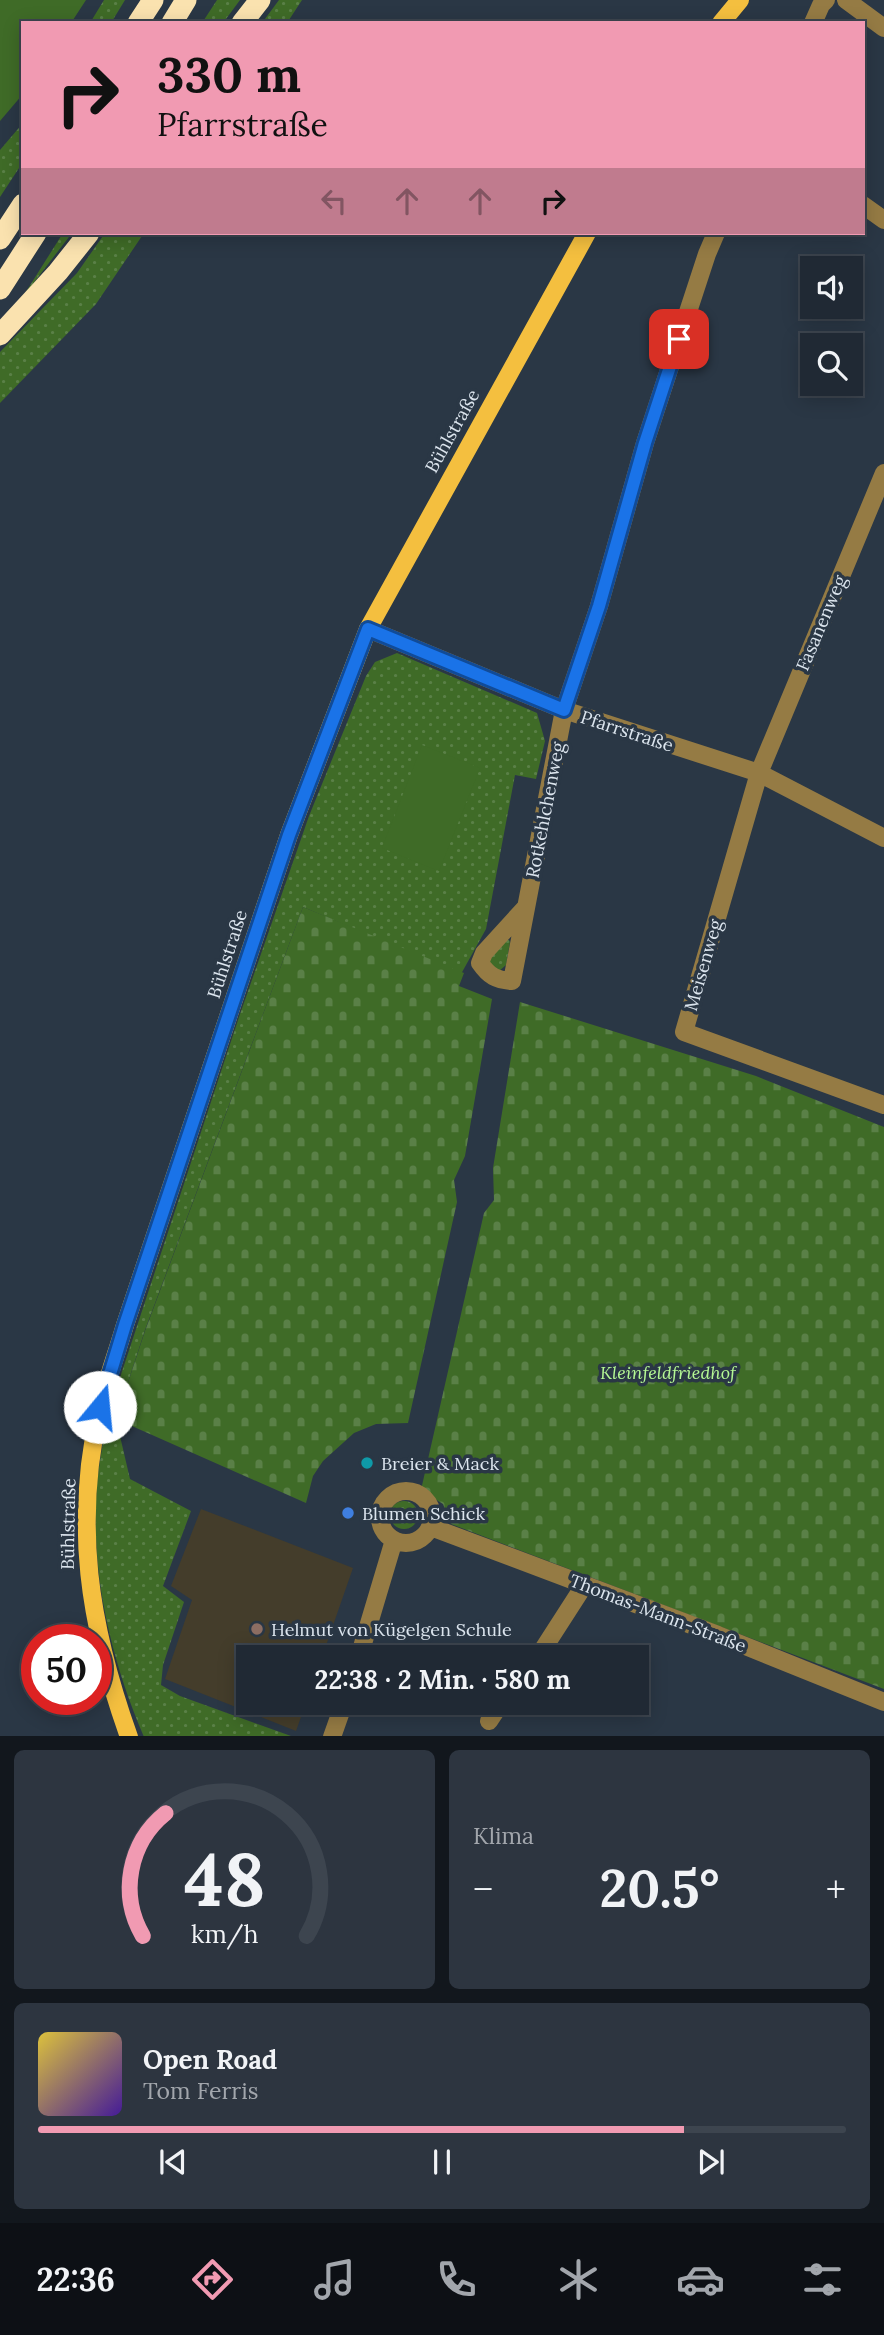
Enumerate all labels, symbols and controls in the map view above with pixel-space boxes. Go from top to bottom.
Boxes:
text: 330 m [157,43,301,105]
icon: right [42,49,133,140]
text: Pfarrstraße [157,104,328,145]
icon: left [315,182,353,220]
icon: ahead [388,182,426,220]
icon: ahead [461,182,499,220]
icon: right [534,182,572,220]
map controls [800,256,863,396]
button: sound [800,256,863,319]
pin [649,309,709,369]
icon: arrive [660,320,698,358]
button: search [800,333,863,396]
street label: Bühlstraße [420,385,484,477]
street label: Fasanenweg [791,571,852,674]
street label: Pfarrstraße [578,705,677,757]
street label: Rotkehlchenweg [521,739,570,880]
street label: Bühlstraße [202,907,252,1001]
street label: Meisenweg [679,916,727,1013]
park label: Kleinfeldfriedhof [600,1361,738,1384]
position arrow [63,1370,137,1444]
place label: Breier & Mack [381,1452,499,1475]
marker: Breier & Mack [359,1455,375,1471]
street label: Bühlstraße [56,1478,80,1570]
place label: Blumen Schick [362,1502,485,1525]
marker: Blumen Schick [340,1505,356,1521]
street label: Thomas-Mann-Straße [566,1569,750,1657]
place label: Helmut von Kügelgen Schule [271,1618,512,1641]
marker: Helmut von Kügelgen Schule [249,1621,265,1637]
speed limit sign: 50 [21,1624,112,1715]
text: 22:38 · 2 Min. · 580 m [315,1663,570,1696]
text: Klima [473,1821,534,1850]
text: 48 [184,1833,265,1926]
text: 20.5° [600,1855,719,1921]
text: − [473,1865,493,1913]
text: + [826,1865,846,1913]
text: km/h [191,1917,258,1949]
text: Open Road [143,2043,277,2076]
text: Tom Ferris [143,2076,258,2105]
icon: previous [154,2143,192,2181]
icon: pause [423,2143,461,2181]
icon: next [692,2143,730,2181]
icon: directions [188,2255,237,2304]
icon: music [310,2255,359,2304]
icon: phone [432,2255,481,2304]
icon: climate [554,2255,603,2304]
icon: car [676,2255,725,2304]
icon: filters [798,2255,847,2304]
text: 22:36 [37,2259,115,2300]

